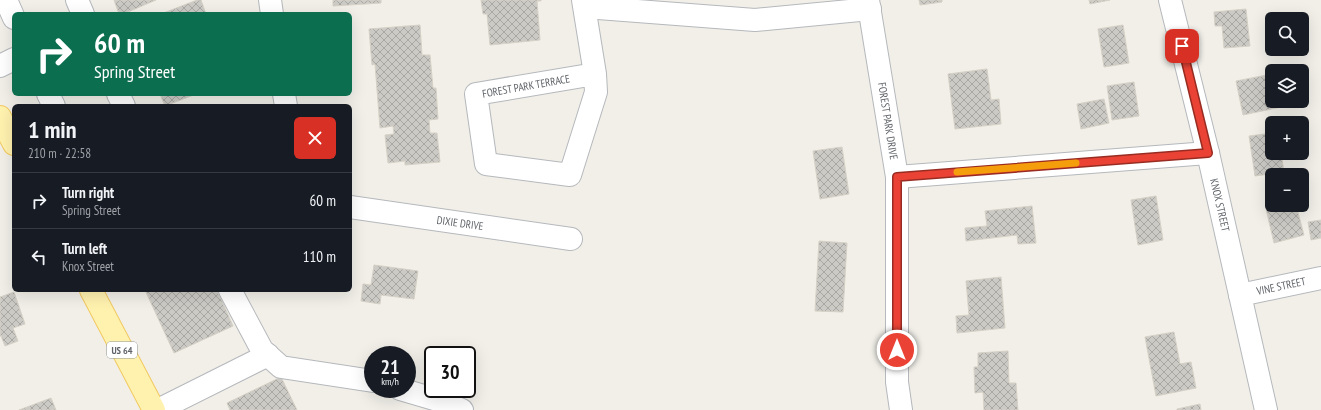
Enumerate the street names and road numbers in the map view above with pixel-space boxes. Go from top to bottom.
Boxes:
street label: FOREST PARK TERRACE [481,71,571,101]
street label: FOREST PARK DRIVE [875,81,901,161]
street label: KNOX STREET [1207,177,1233,233]
street label: DIXIE DRIVE [436,213,484,233]
street label: VINE STREET [1254,274,1307,298]
road number: US 64 [107,342,137,358]

